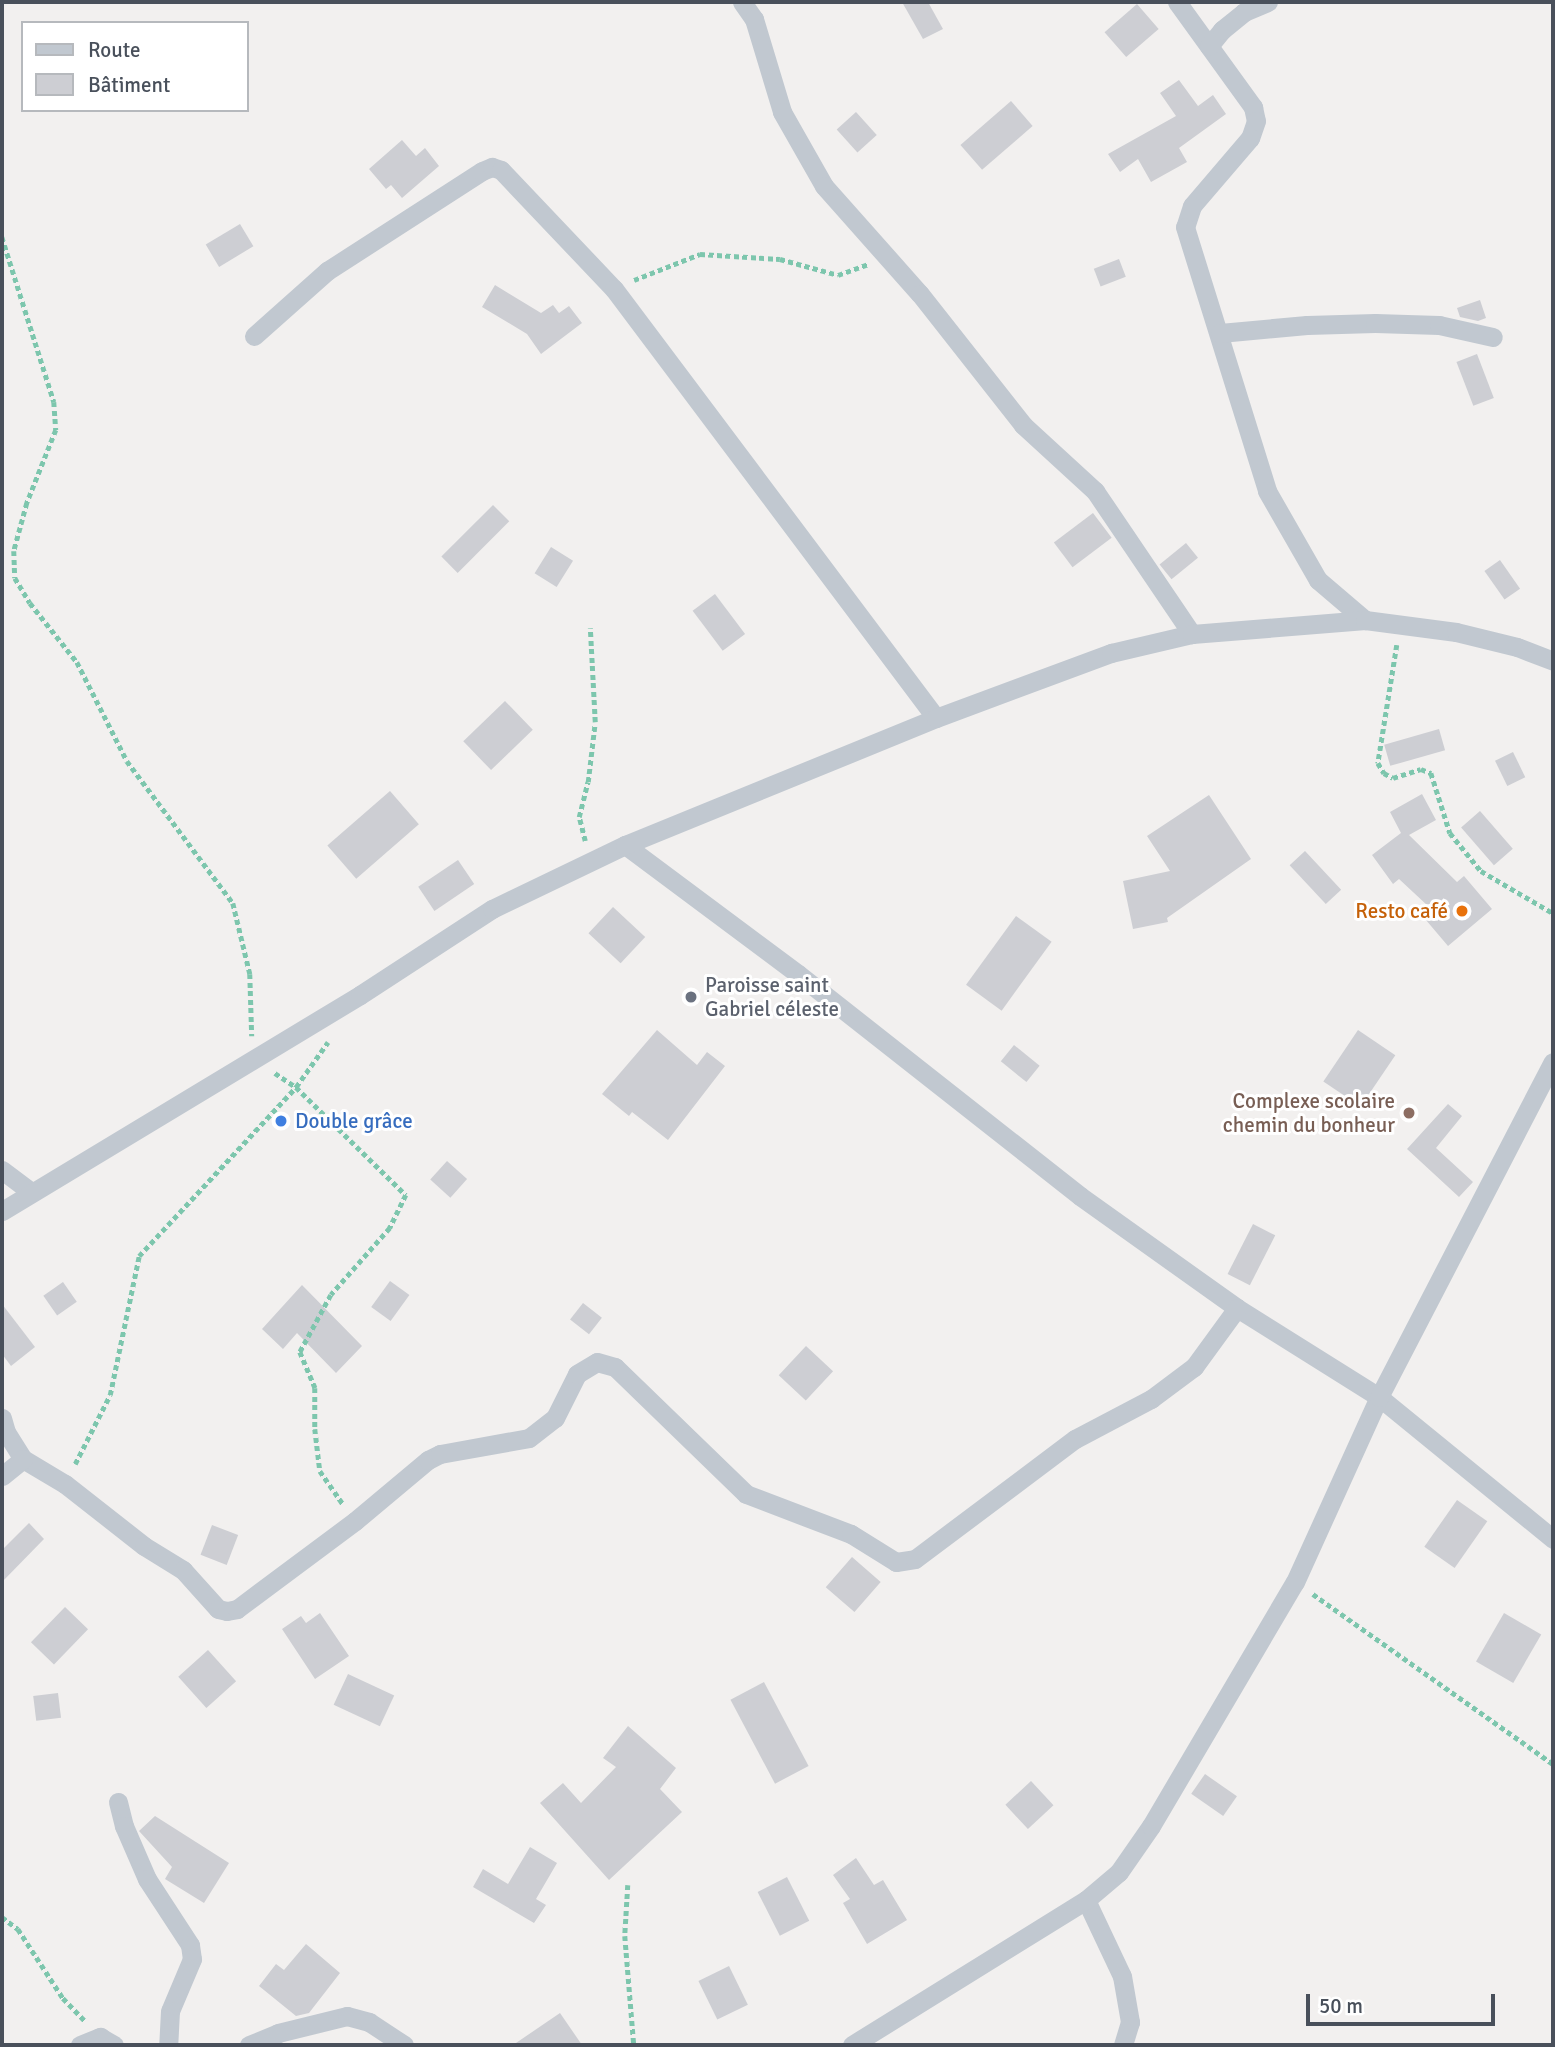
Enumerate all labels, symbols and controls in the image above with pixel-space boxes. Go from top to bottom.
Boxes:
legend [21,21,248,112]
text: Route [88,37,140,63]
text: Bâtiment [88,72,170,98]
place label: Resto café [1355,898,1448,924]
marker: Resto café [1454,903,1470,919]
place label: Paroisse saint Gabriel céleste [705,972,839,1022]
marker: Paroisse saint Gabriel céleste [683,989,699,1005]
place label: Complexe scolaire chemin du bonheur [1223,1088,1395,1138]
marker: Complexe scolaire chemin du bonheur [1401,1105,1417,1121]
place label: Double grâce [295,1108,413,1134]
marker: Double grâce [273,1113,289,1129]
scale bar [1310,1980,1499,2024]
text: 50 m [1319,1993,1363,2019]

